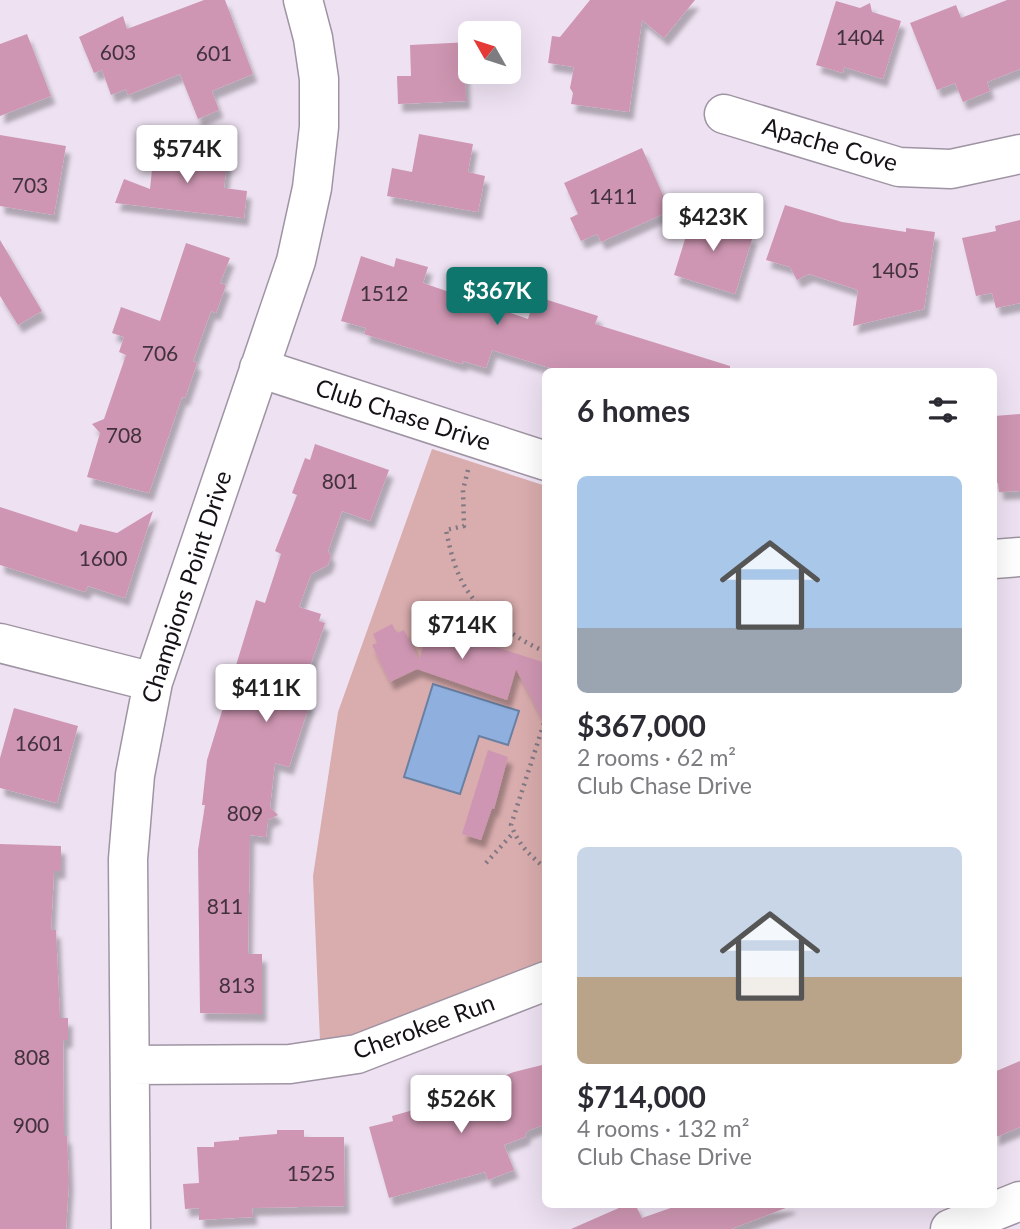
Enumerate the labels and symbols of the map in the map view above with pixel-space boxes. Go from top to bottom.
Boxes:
north arrow [458,21,522,84]
house number: 1404 [836,24,884,49]
house number: 603 [100,39,136,64]
house number: 601 [196,40,232,65]
street label: Apache Cove [760,110,901,177]
pin: $574K [138,125,236,185]
house number: 703 [12,172,48,197]
house number: 1411 [589,183,637,208]
pin: $423K [664,194,762,253]
house number: 1405 [871,257,919,282]
pin: $367K [448,268,546,327]
house number: 1512 [360,280,408,305]
house number: 706 [142,340,178,365]
street label: Club Chase Drive [312,372,495,456]
house number: 708 [106,422,142,447]
street label: Champions Point Drive [134,467,237,706]
house number: 801 [322,468,358,493]
house number: 1600 [79,545,127,570]
pin: $714K [413,602,511,661]
pin: $411K [217,664,315,724]
house number: 1601 [15,730,63,755]
house number: 809 [227,800,263,825]
house number: 811 [207,893,243,918]
house number: 813 [219,972,255,997]
street label: Cherokee Run [349,987,498,1065]
house number: 808 [14,1044,50,1069]
pin: $526K [412,1076,510,1135]
house number: 900 [13,1112,49,1137]
house number: 1525 [287,1160,335,1185]

